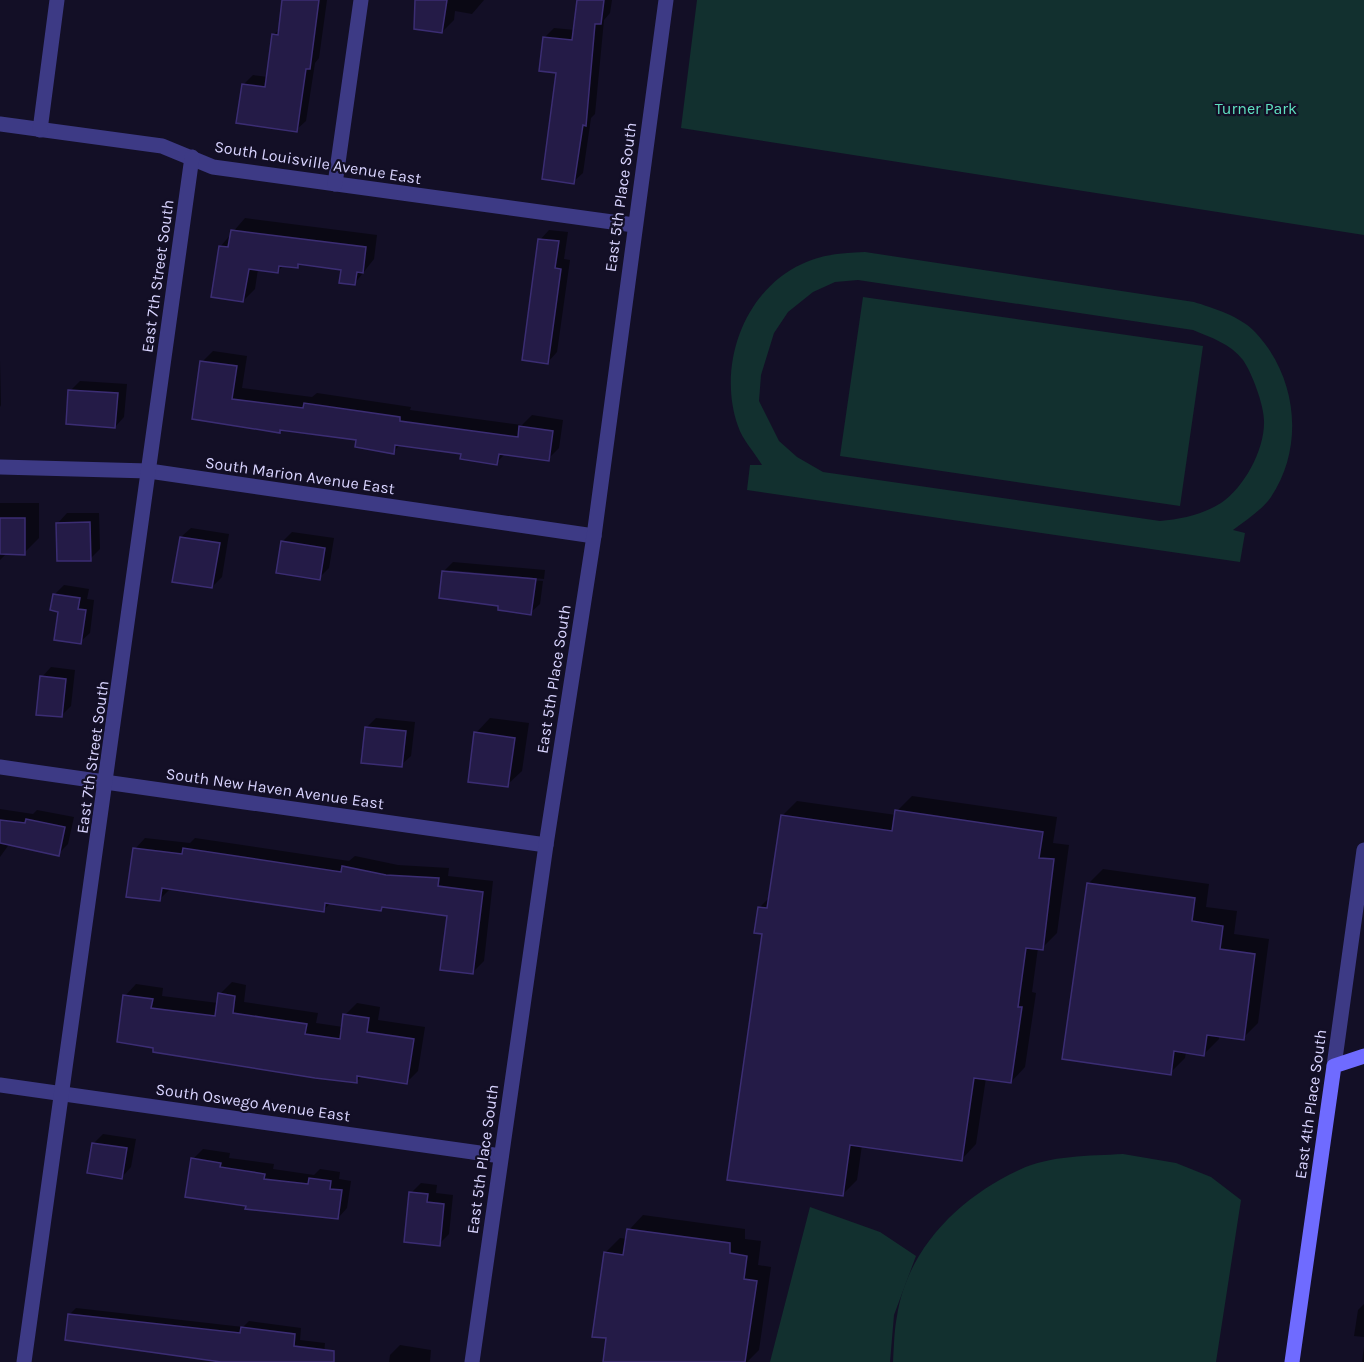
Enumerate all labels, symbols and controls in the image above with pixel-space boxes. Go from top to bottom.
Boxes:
park label: Turner Park [1215,99,1297,118]
street label: East 5th Place South [601,121,640,273]
street label: South Louisville Avenue East [213,137,423,188]
street label: East 7th Street South [137,198,178,354]
street label: South Marion Avenue East [204,453,396,498]
street label: East 5th Place South [532,603,575,755]
street label: East 7th Street South [72,679,113,835]
street label: South New Haven Avenue East [165,764,385,813]
street label: East 4th Place South [1291,1028,1330,1180]
street label: South Oswego Avenue East [154,1079,351,1126]
street label: East 5th Place South [463,1083,502,1235]

